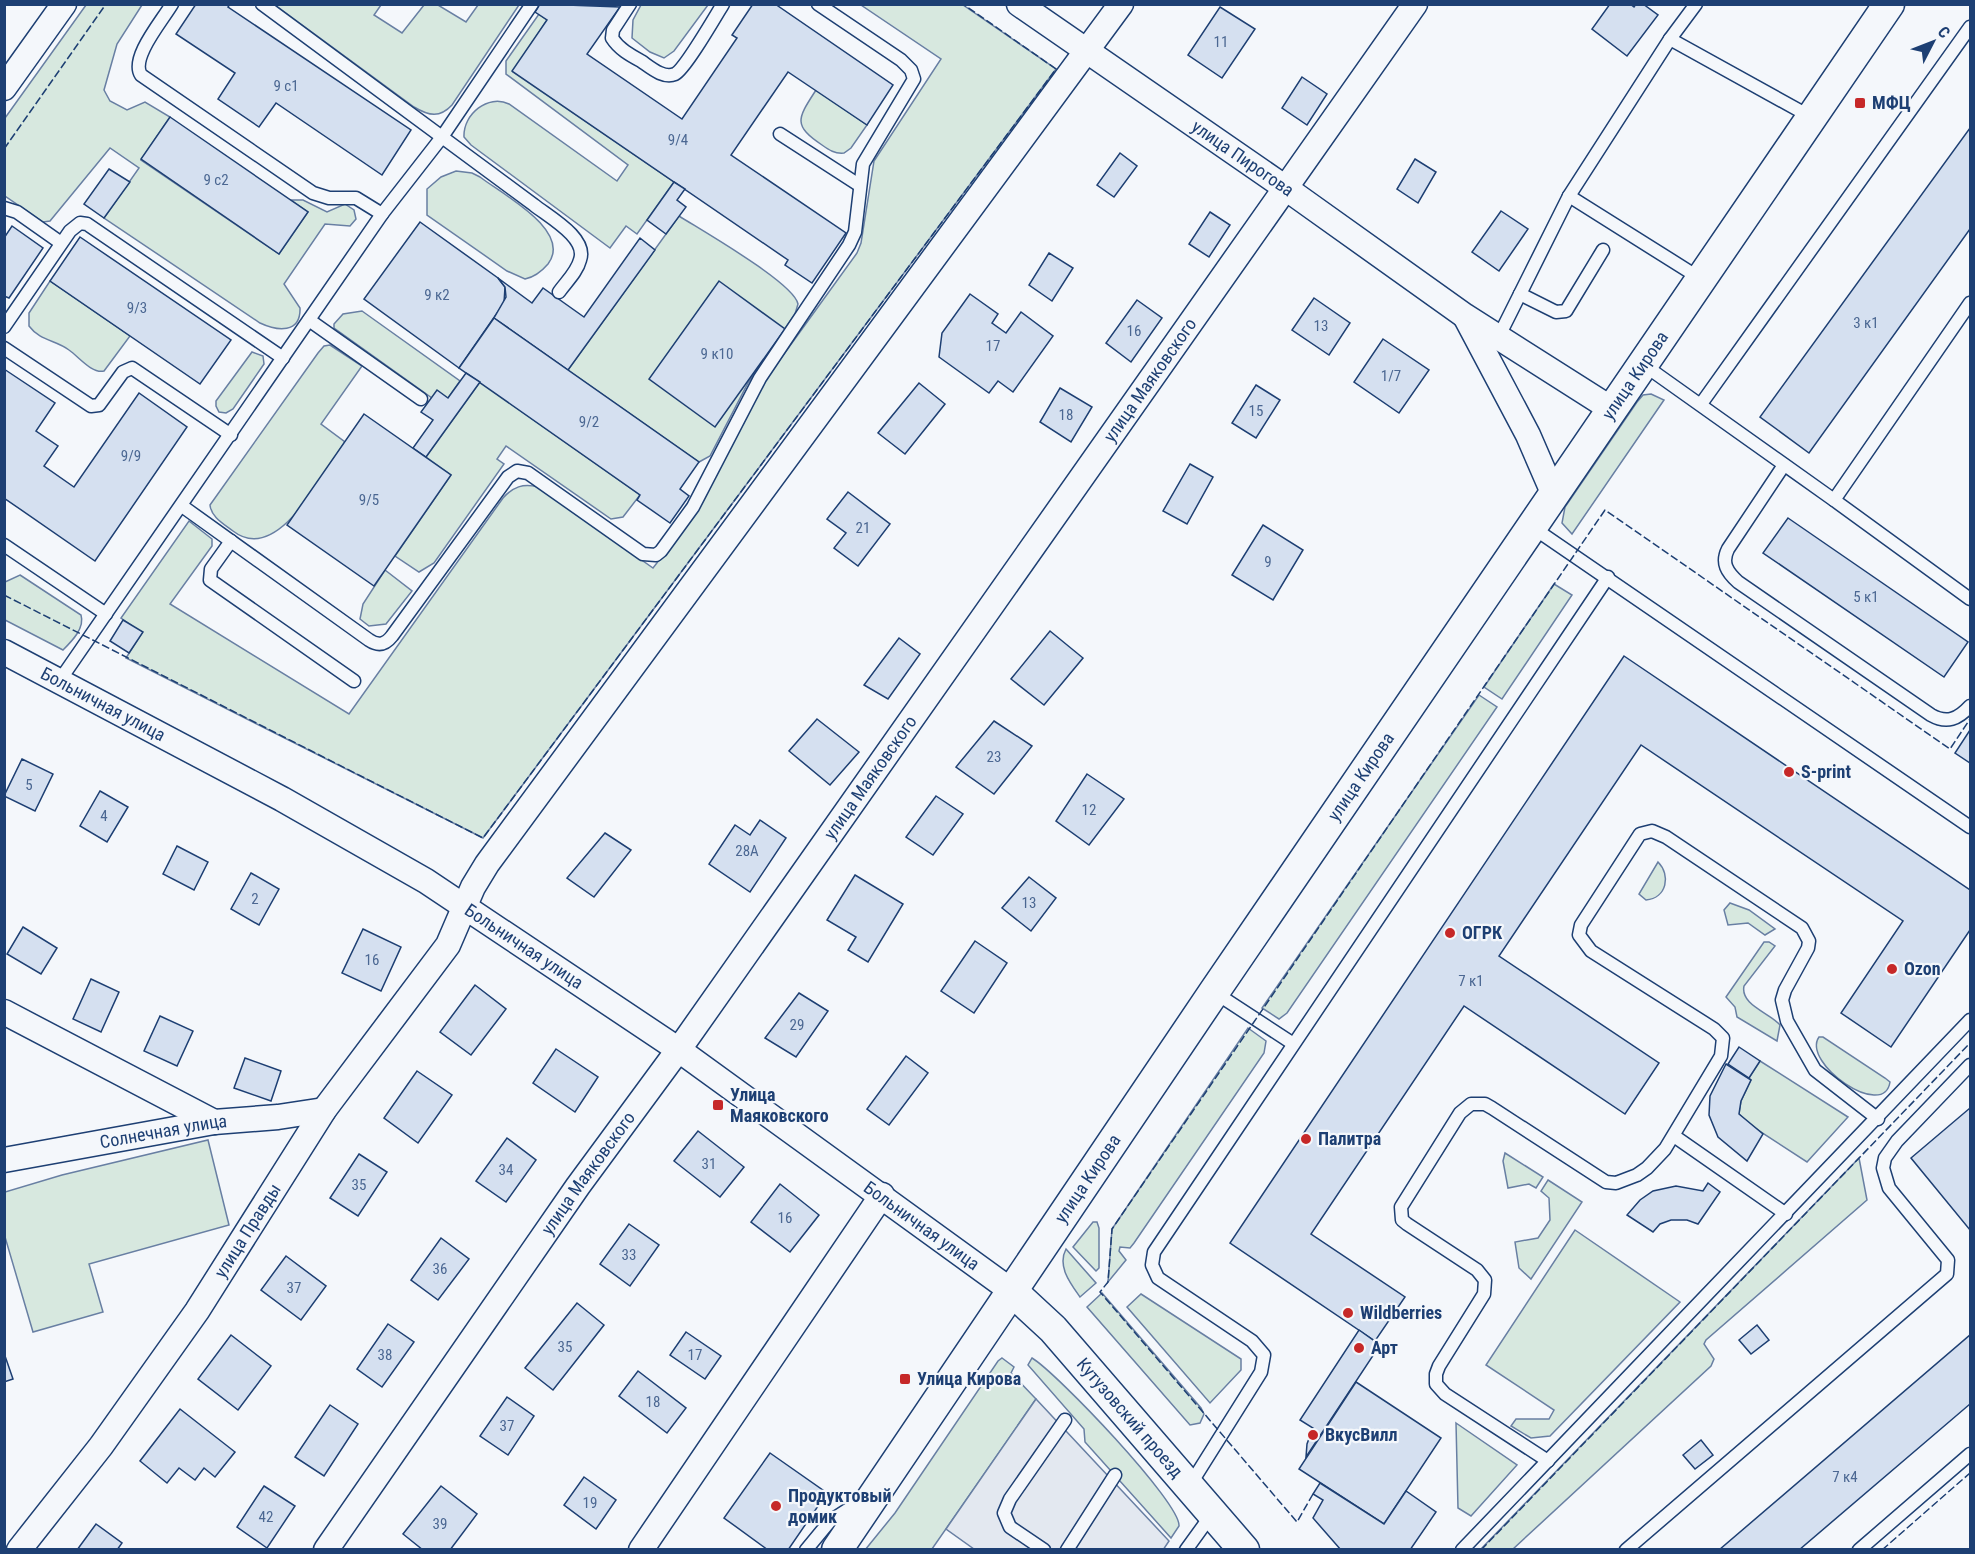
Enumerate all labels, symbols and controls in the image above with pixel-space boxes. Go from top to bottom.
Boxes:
north arrow [1903,12,1963,72]
text: С [1934,23,1954,42]
house number: 11 [1214,33,1228,51]
house number: 9 с1 [273,77,299,95]
place label: МФЦ [1872,92,1911,113]
marker: МФЦ [1853,96,1867,110]
street label: улица Пирогова [1188,116,1298,201]
house number: 9/4 [668,131,688,149]
house number: 9 с2 [203,171,229,189]
house number: 9 к2 [424,286,450,304]
house number: 9/3 [127,299,147,317]
street label: улица Маяковского [1099,314,1201,446]
house number: 3 к1 [1853,314,1879,332]
house number: 13 [1314,317,1328,335]
house number: 16 [1127,322,1141,340]
street label: улица Кирова [1597,327,1672,423]
house number: 17 [986,337,1000,355]
house number: 9 к10 [701,345,733,363]
house number: 1/7 [1381,367,1401,385]
house number: 15 [1249,402,1263,420]
house number: 18 [1059,406,1073,424]
house number: 9/2 [579,413,599,431]
house number: 9/9 [121,447,141,465]
house number: 9/5 [359,491,379,509]
house number: 21 [856,519,870,537]
house number: 9 [1264,553,1272,571]
house number: 5 к1 [1853,588,1879,606]
street label: Больничная улица [37,662,169,745]
street label: улица Маяковского [819,711,921,843]
street label: улица Кирова [1323,728,1398,825]
house number: 23 [987,748,1001,766]
place label: S-print [1801,761,1851,782]
marker: S-print [1782,765,1796,779]
house number: 5 [25,776,33,794]
house number: 12 [1082,801,1096,819]
house number: 4 [100,807,108,825]
house number: 28А [735,842,759,860]
house number: 2 [251,890,259,908]
house number: 13 [1022,894,1036,912]
street label: Больничная улица [461,899,587,993]
place label: ОГРК [1462,922,1503,943]
marker: ОГРК [1443,926,1457,940]
house number: 16 [365,951,379,969]
place label: Ozon [1904,958,1941,979]
marker: Ozon [1885,962,1899,976]
house number: 7 к1 [1458,972,1484,990]
house number: 29 [790,1016,804,1034]
place label: Улица Маяковского [730,1084,829,1126]
marker: Улица Маяковского [711,1098,725,1112]
street label: улица Маяковского [536,1107,639,1239]
street label: Солнечная улица [98,1110,228,1152]
place label: Палитра [1318,1128,1381,1149]
street label: улица Кирова [1050,1130,1125,1227]
marker: Палитра [1299,1132,1313,1146]
house number: 31 [702,1155,716,1173]
house number: 34 [499,1161,513,1179]
house number: 35 [352,1176,366,1194]
street label: Больничная улица [860,1176,984,1274]
street label: улица Правды [210,1180,285,1281]
house number: 16 [778,1209,792,1227]
house number: 33 [622,1246,636,1264]
house number: 36 [433,1260,447,1278]
house number: 37 [287,1279,301,1297]
place label: Wildberries [1360,1302,1442,1323]
marker: Wildberries [1341,1306,1355,1320]
place label: Арт [1371,1337,1398,1358]
house number: 35 [558,1338,572,1356]
marker: Арт [1352,1341,1366,1355]
house number: 38 [378,1346,392,1364]
house number: 17 [688,1346,702,1364]
street label: Кутузовский проезд [1073,1353,1188,1482]
place label: Улица Кирова [917,1368,1021,1389]
marker: Улица Кирова [898,1372,912,1386]
house number: 18 [646,1393,660,1411]
house number: 37 [500,1417,514,1435]
place label: ВкусВилл [1325,1424,1397,1445]
marker: ВкусВилл [1306,1428,1320,1442]
house number: 7 к4 [1832,1468,1858,1486]
place label: Продуктовый домик [788,1485,892,1527]
house number: 19 [583,1494,597,1512]
marker: Продуктовый домик [769,1499,783,1513]
house number: 42 [259,1508,273,1526]
house number: 39 [433,1515,447,1533]

